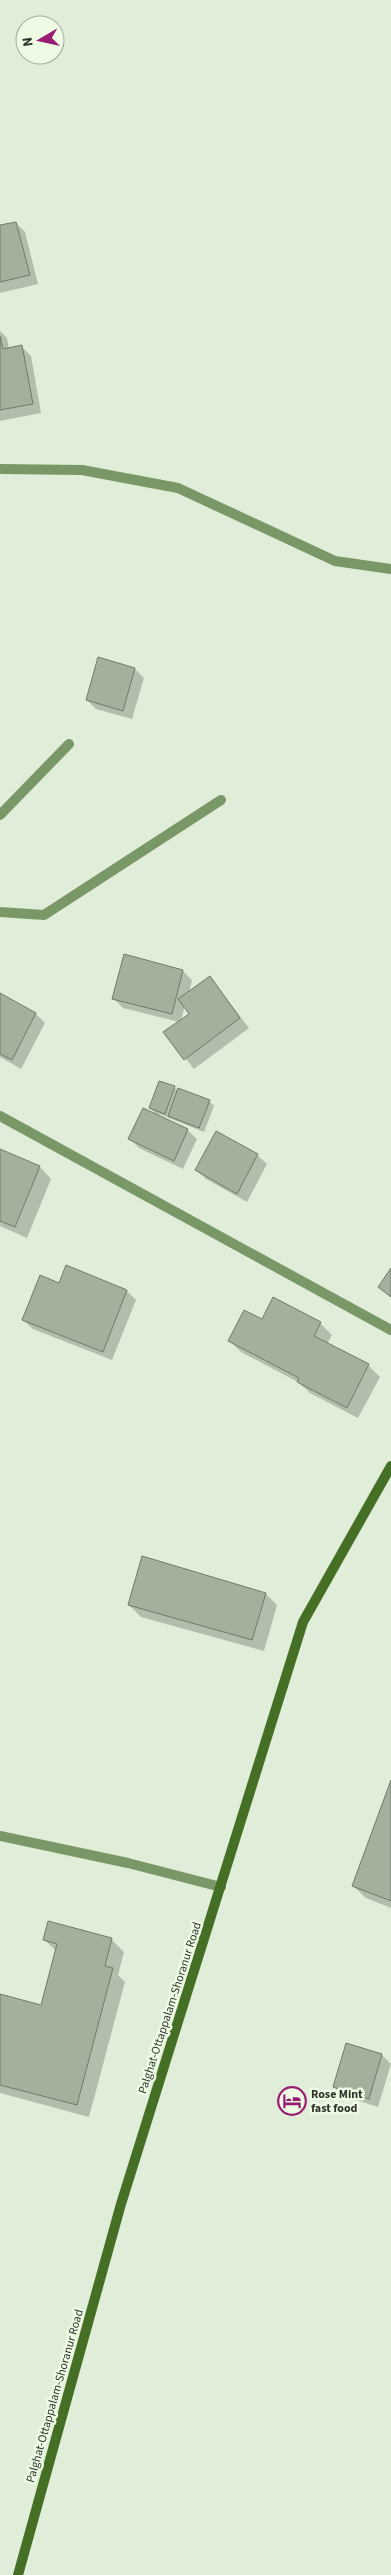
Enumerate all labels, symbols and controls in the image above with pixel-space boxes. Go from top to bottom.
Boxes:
north arrow [15,15,65,65]
text: N [18,36,39,48]
street label: Palghat-Ottappalam-Shoranur Road [134,1920,206,2096]
hotel icon: Rose Mint fast food [277,2086,307,2116]
place label: Rose Mint fast food [311,2086,363,2117]
street label: Palghat-Ottappalam-Shoranur Road [22,2307,88,2485]

